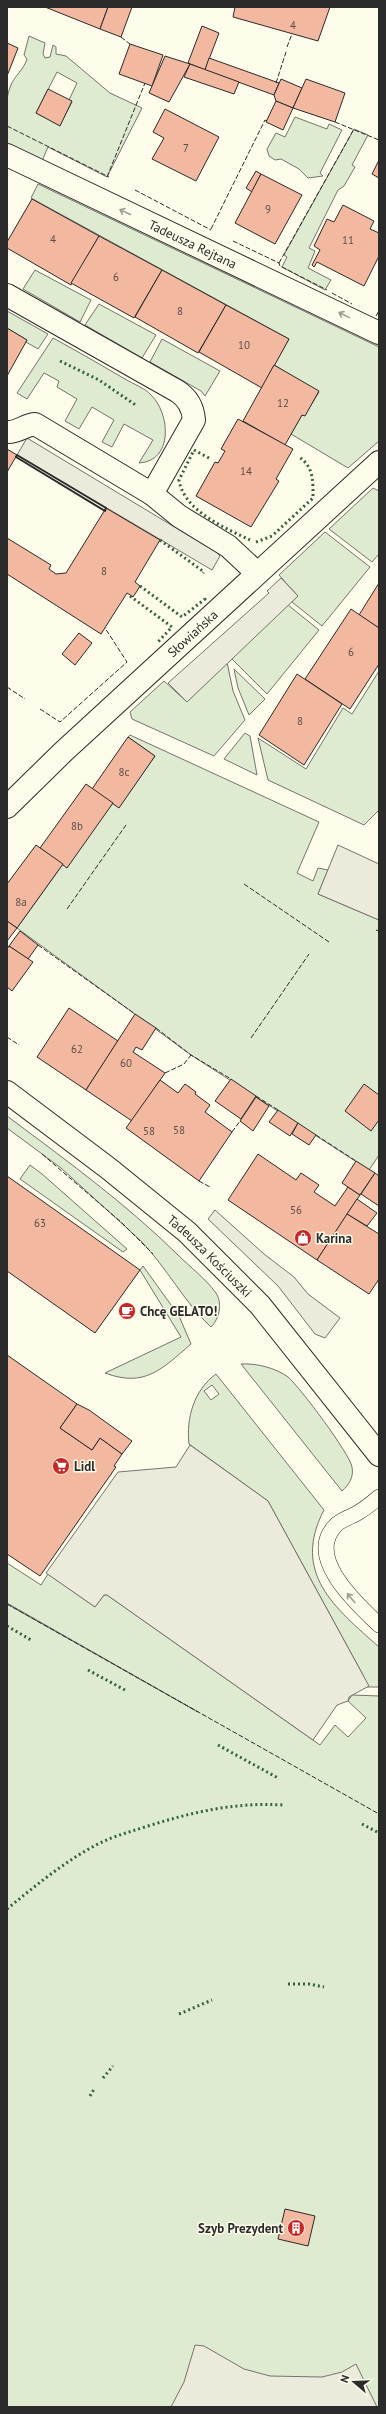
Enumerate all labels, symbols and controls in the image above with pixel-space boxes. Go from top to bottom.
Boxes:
house number: 4 [290,18,296,32]
house number: 7 [183,141,189,155]
house number: 9 [265,202,271,216]
one-way arrow [119,208,131,215]
street label: Tadeusza Rejtana [146,216,240,272]
house number: 4 [50,232,56,246]
house number: 11 [342,233,354,247]
house number: 6 [113,270,119,284]
house number: 8 [177,304,183,318]
one-way arrow [338,311,350,318]
house number: 10 [238,338,250,352]
house number: 12 [277,396,289,410]
house number: 14 [240,464,252,478]
house number: 8 [101,564,107,578]
street label: Słowiańska [164,606,221,661]
house number: 6 [348,645,354,659]
house number: 8 [297,714,303,728]
house number: 8c [119,765,130,779]
house number: 8b [71,819,83,833]
house number: 8a [15,895,27,909]
house number: 62 [71,1042,83,1056]
house number: 60 [120,1056,132,1070]
house number: 58 [173,1123,185,1137]
house number: 58 [143,1124,155,1138]
house number: 56 [290,1203,302,1217]
street label: Tadeusza Kościuszki [164,1211,256,1301]
house number: 63 [34,1216,46,1230]
shop icon: Karina [293,1228,313,1248]
place label: Karina [316,1230,352,1247]
cafe icon: Chcę GELATO! [117,1301,137,1321]
place label: Chcę GELATO! [140,1303,217,1320]
supermarket icon: Lidl [51,1456,71,1476]
place label: Lidl [74,1458,95,1475]
one-way arrow [346,1593,355,1603]
building icon: Szyb Prezydent [286,2218,306,2238]
place label: Szyb Prezydent [198,2220,283,2237]
north arrow [334,2362,374,2402]
text: N [337,2373,352,2384]

